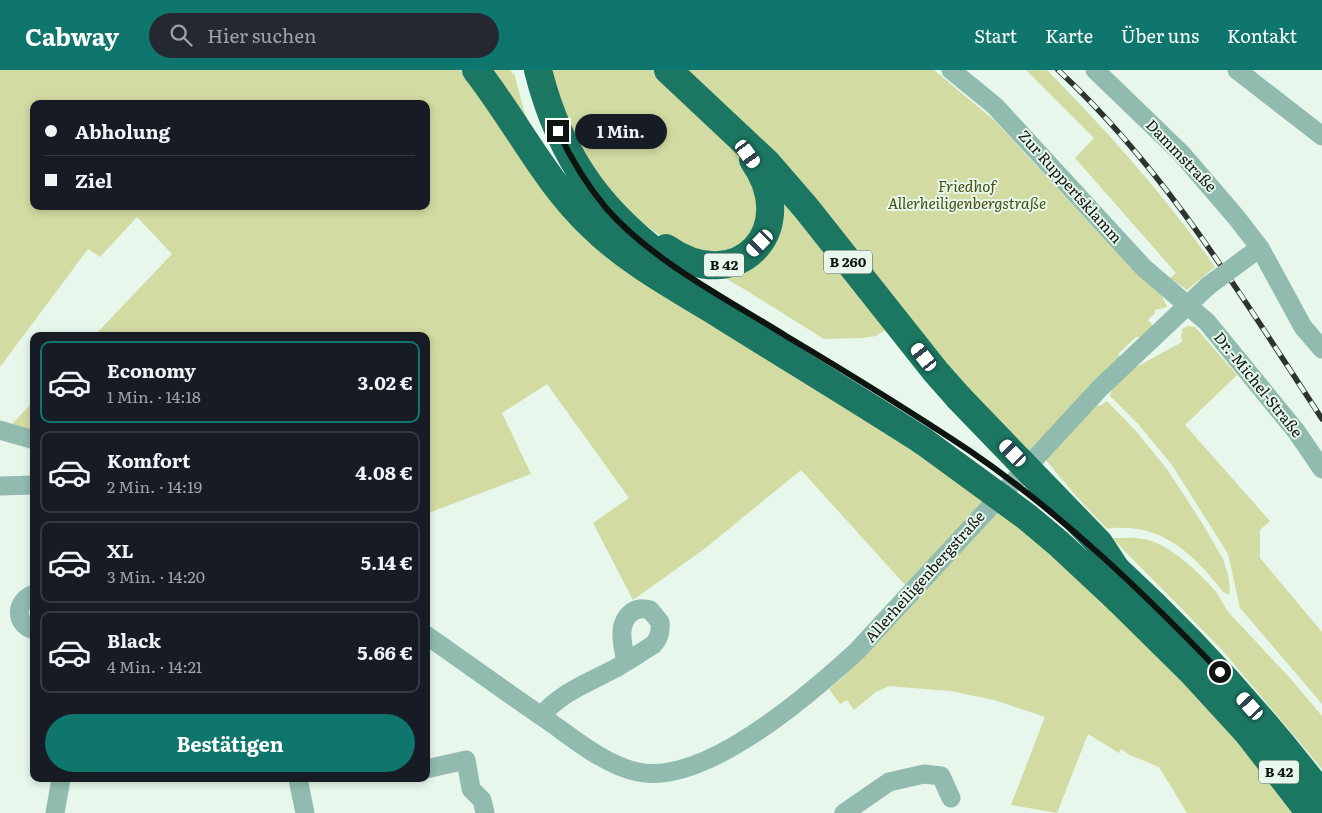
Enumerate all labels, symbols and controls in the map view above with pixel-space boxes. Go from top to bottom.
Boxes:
search box [149,13,499,58]
text: Cabway [25,18,119,53]
icon: search [167,21,195,49]
text: Hier suchen [207,21,316,49]
text: Start [974,22,1017,49]
text: Karte [1045,22,1093,49]
text: Über uns [1121,22,1199,49]
text: Kontakt [1227,22,1297,49]
street label: Dammstraße [1141,113,1223,197]
callout: 1 Min. [576,114,668,148]
text: Abholung [75,117,170,145]
text: 1 Min. [597,119,645,143]
route end [547,120,569,142]
street label: Zur Ruppertsklamm [1014,124,1129,248]
car [733,137,762,171]
text: Ziel [75,166,112,194]
park label: Friedhof Allerheiligenbergstraße [888,174,1046,214]
car [744,227,775,259]
road number: B 260 [824,250,872,273]
road number: B 42 [704,254,744,276]
street label: Dr.-Michel-Straße [1209,326,1309,442]
car [908,341,939,373]
text: Economy [107,356,196,384]
icon: car [47,360,92,405]
text: 3.02 € [358,368,413,396]
text: 1 Min. · 14:18 [107,384,201,408]
car [997,437,1028,469]
text: Komfort [107,446,190,474]
icon: car [47,450,92,495]
text: 4.08 € [355,458,413,486]
text: 2 Min. · 14:19 [107,474,202,498]
street label: Allerheiligenbergstraße [858,505,990,647]
text: XL [107,536,134,564]
icon: car [47,540,92,585]
text: 5.14 € [361,548,413,576]
text: 3 Min. · 14:20 [107,564,205,588]
text: Black [107,626,161,654]
icon: car [47,630,92,675]
text: 5.66 € [357,638,413,666]
text: 4 Min. · 14:21 [107,654,202,678]
route start [1209,661,1231,683]
car [1234,690,1265,722]
button: Bestätigen [45,714,415,772]
road number: B 42 [1259,760,1299,784]

